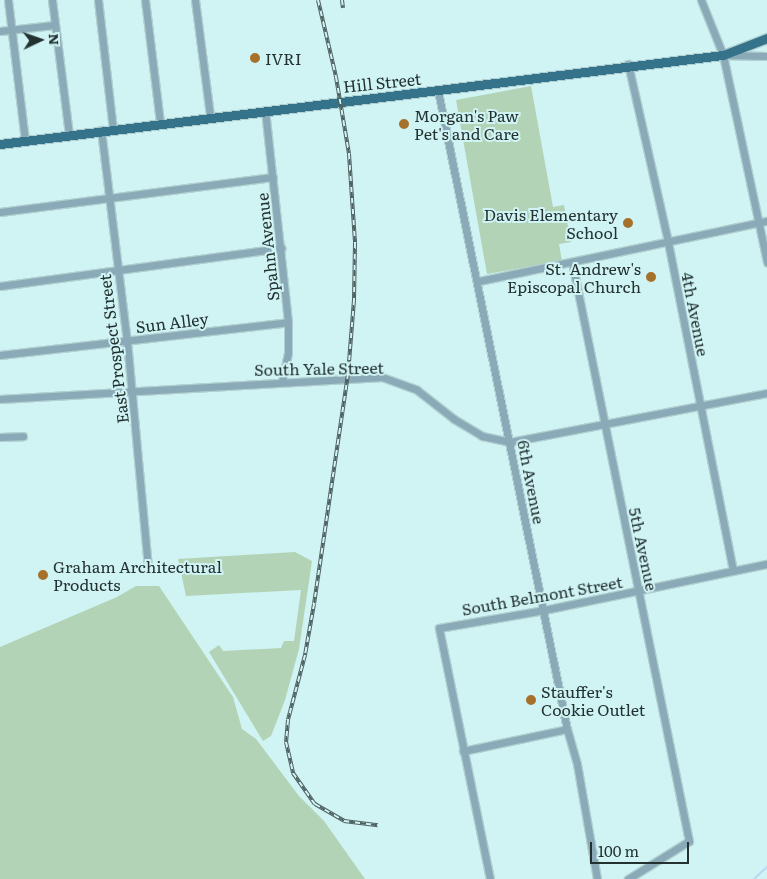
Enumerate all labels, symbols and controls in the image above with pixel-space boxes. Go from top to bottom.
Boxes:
north arrow [15,15,65,65]
text: N [45,33,65,46]
place label: IVRI [265,48,302,68]
marker: IVRI [249,52,261,64]
street label: Hill Street [342,68,422,96]
place label: Morgan's Paw Pet's and Care [414,105,519,143]
marker: Morgan's Paw Pet's and Care [398,118,410,130]
street label: Spahn Avenue [252,192,282,302]
place label: Davis Elementary School [484,204,618,242]
marker: Davis Elementary School [622,217,634,229]
place label: St. Andrew's Episcopal Church [507,258,641,296]
street label: 4th Avenue [678,270,714,358]
marker: St. Andrew's Episcopal Church [645,271,657,283]
street label: East Prospect Street [94,273,132,425]
street label: Sun Alley [135,308,209,336]
street label: South Yale Street [254,357,384,379]
street label: 6th Avenue [514,438,550,526]
street label: 5th Avenue [626,506,662,592]
place label: Graham Architectural Products [53,556,222,594]
marker: Graham Architectural Products [37,569,49,581]
street label: South Belmont Street [460,571,624,619]
place label: Stauffer's Cookie Outlet [541,681,645,719]
marker: Stauffer's Cookie Outlet [525,694,537,706]
scale bar [592,832,691,864]
text: 100 m [598,839,639,862]

